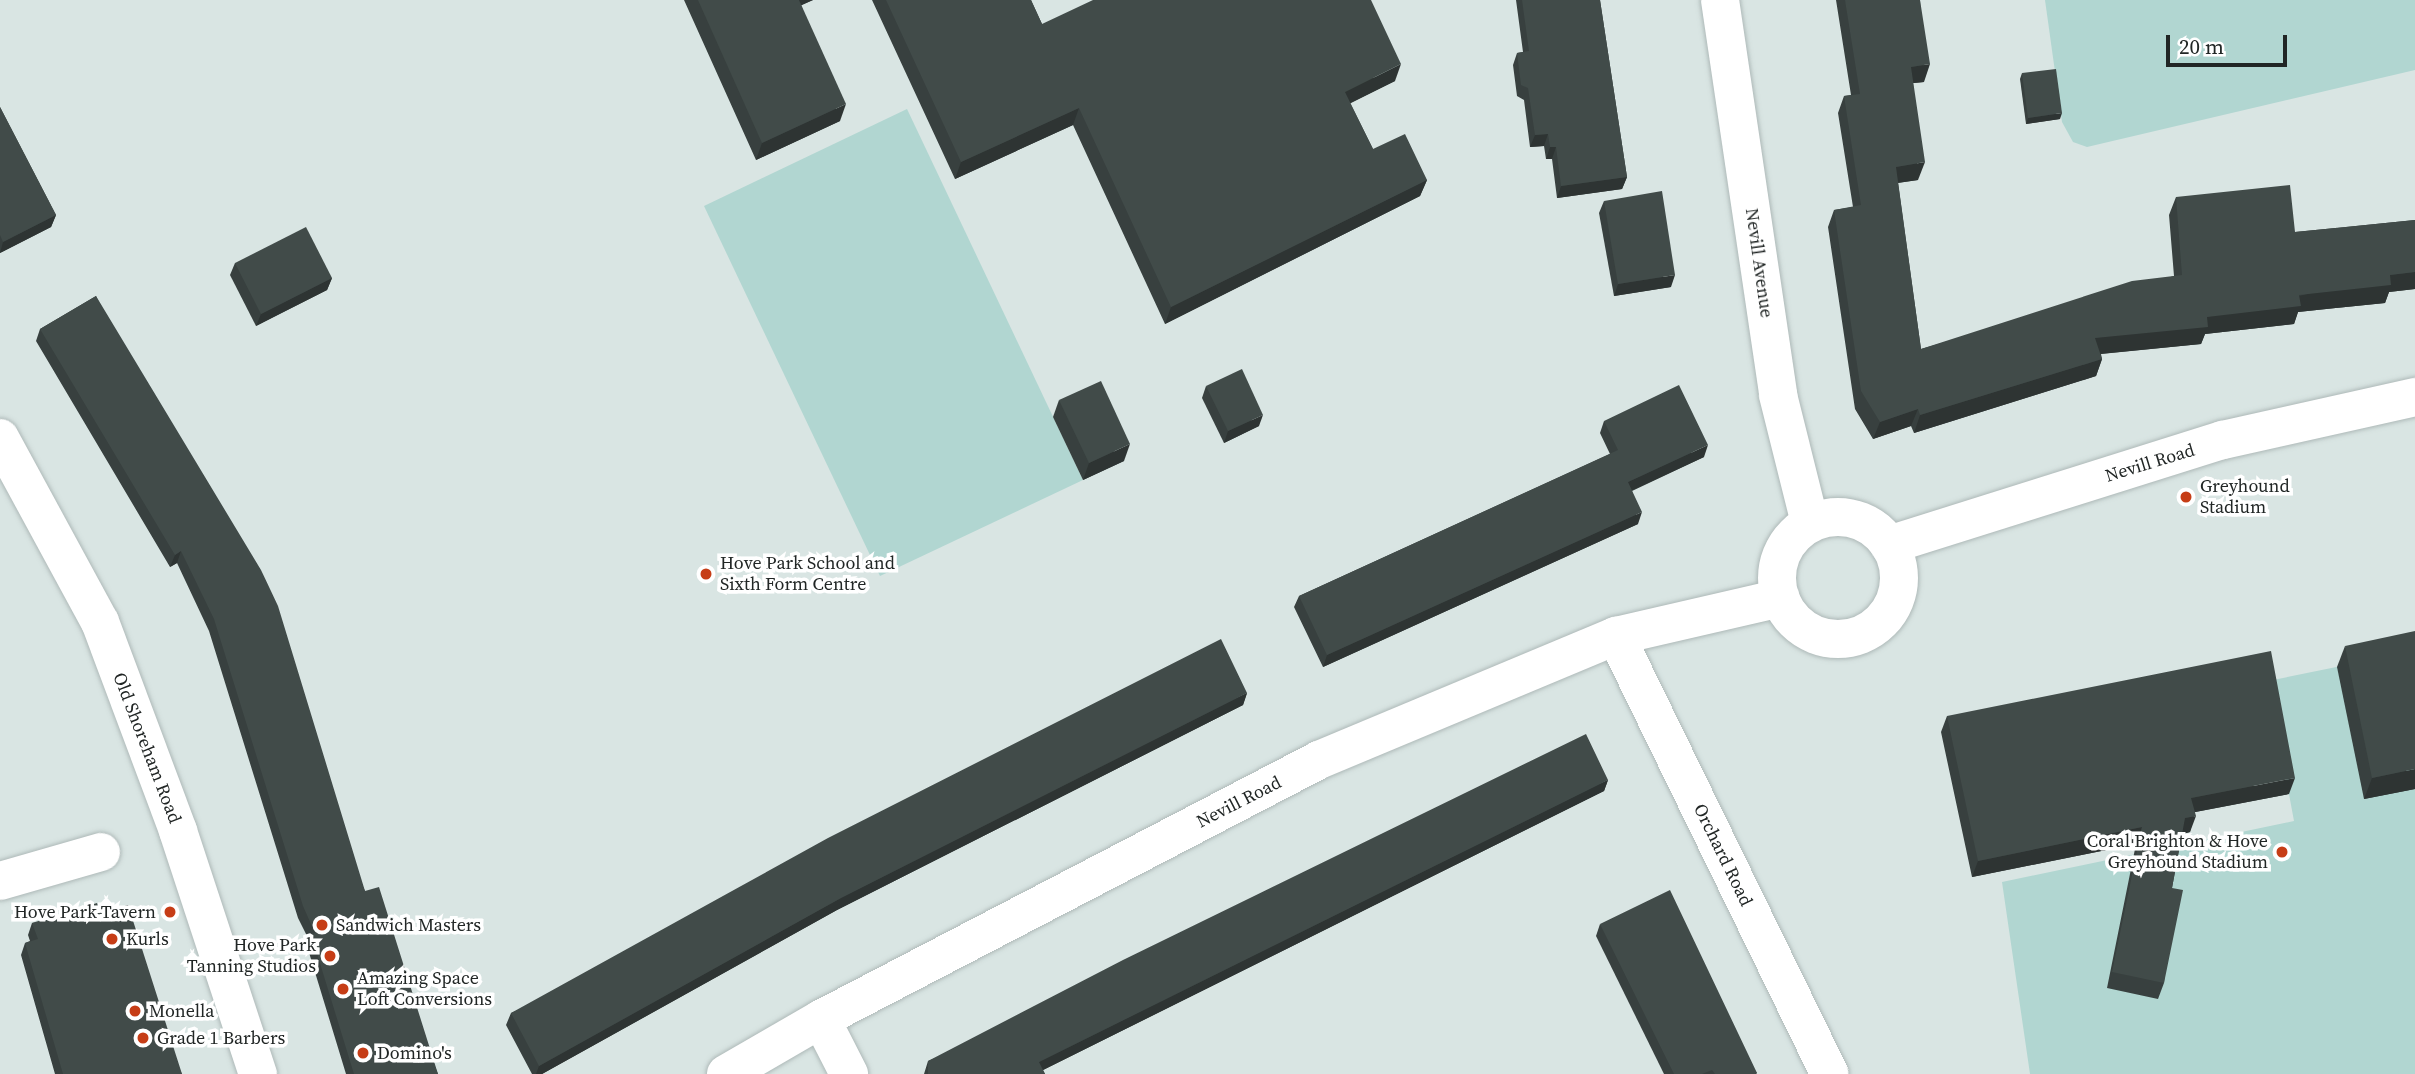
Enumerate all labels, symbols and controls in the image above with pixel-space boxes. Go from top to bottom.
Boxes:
scale bar [2170,21,2291,65]
text: 20 m [2179,32,2224,61]
street label: Nevill Avenue [1741,207,1777,319]
street label: Nevill Road [2103,439,2197,487]
place label: Greyhound Stadium [2200,476,2290,518]
marker: Greyhound Stadium [2178,489,2194,505]
place label: Hove Park School and Sixth Form Centre [720,553,895,596]
marker: Hove Park School and Sixth Form Centre [698,566,714,582]
street label: Old Shoreham Road [108,670,186,826]
street label: Nevill Road [1193,771,1285,833]
street label: Orchard Road [1689,800,1757,910]
place label: Coral Brighton & Hove Greyhound Stadium [2087,831,2268,874]
marker: Coral Brighton & Hove Greyhound Stadium [2274,844,2290,860]
place label: Hove Park Tavern [14,901,156,923]
marker: Hove Park Tavern [162,904,178,920]
place label: Sandwich Masters [336,914,481,936]
marker: Sandwich Masters [314,917,330,933]
place label: Kurls [126,928,169,950]
marker: Kurls [104,931,120,947]
place label: Hove Park Tanning Studios [187,935,316,978]
marker: Hove Park Tanning Studios [322,948,338,964]
place label: Amazing Space Loft Conversions [357,968,492,1010]
marker: Amazing Space Loft Conversions [335,981,351,997]
place label: Monella [149,1000,214,1022]
marker: Monella [127,1003,143,1019]
place label: Grade 1 Barbers [157,1027,285,1049]
marker: Grade 1 Barbers [135,1030,151,1046]
place label: Domino's [377,1042,452,1064]
marker: Domino's [355,1045,371,1061]

